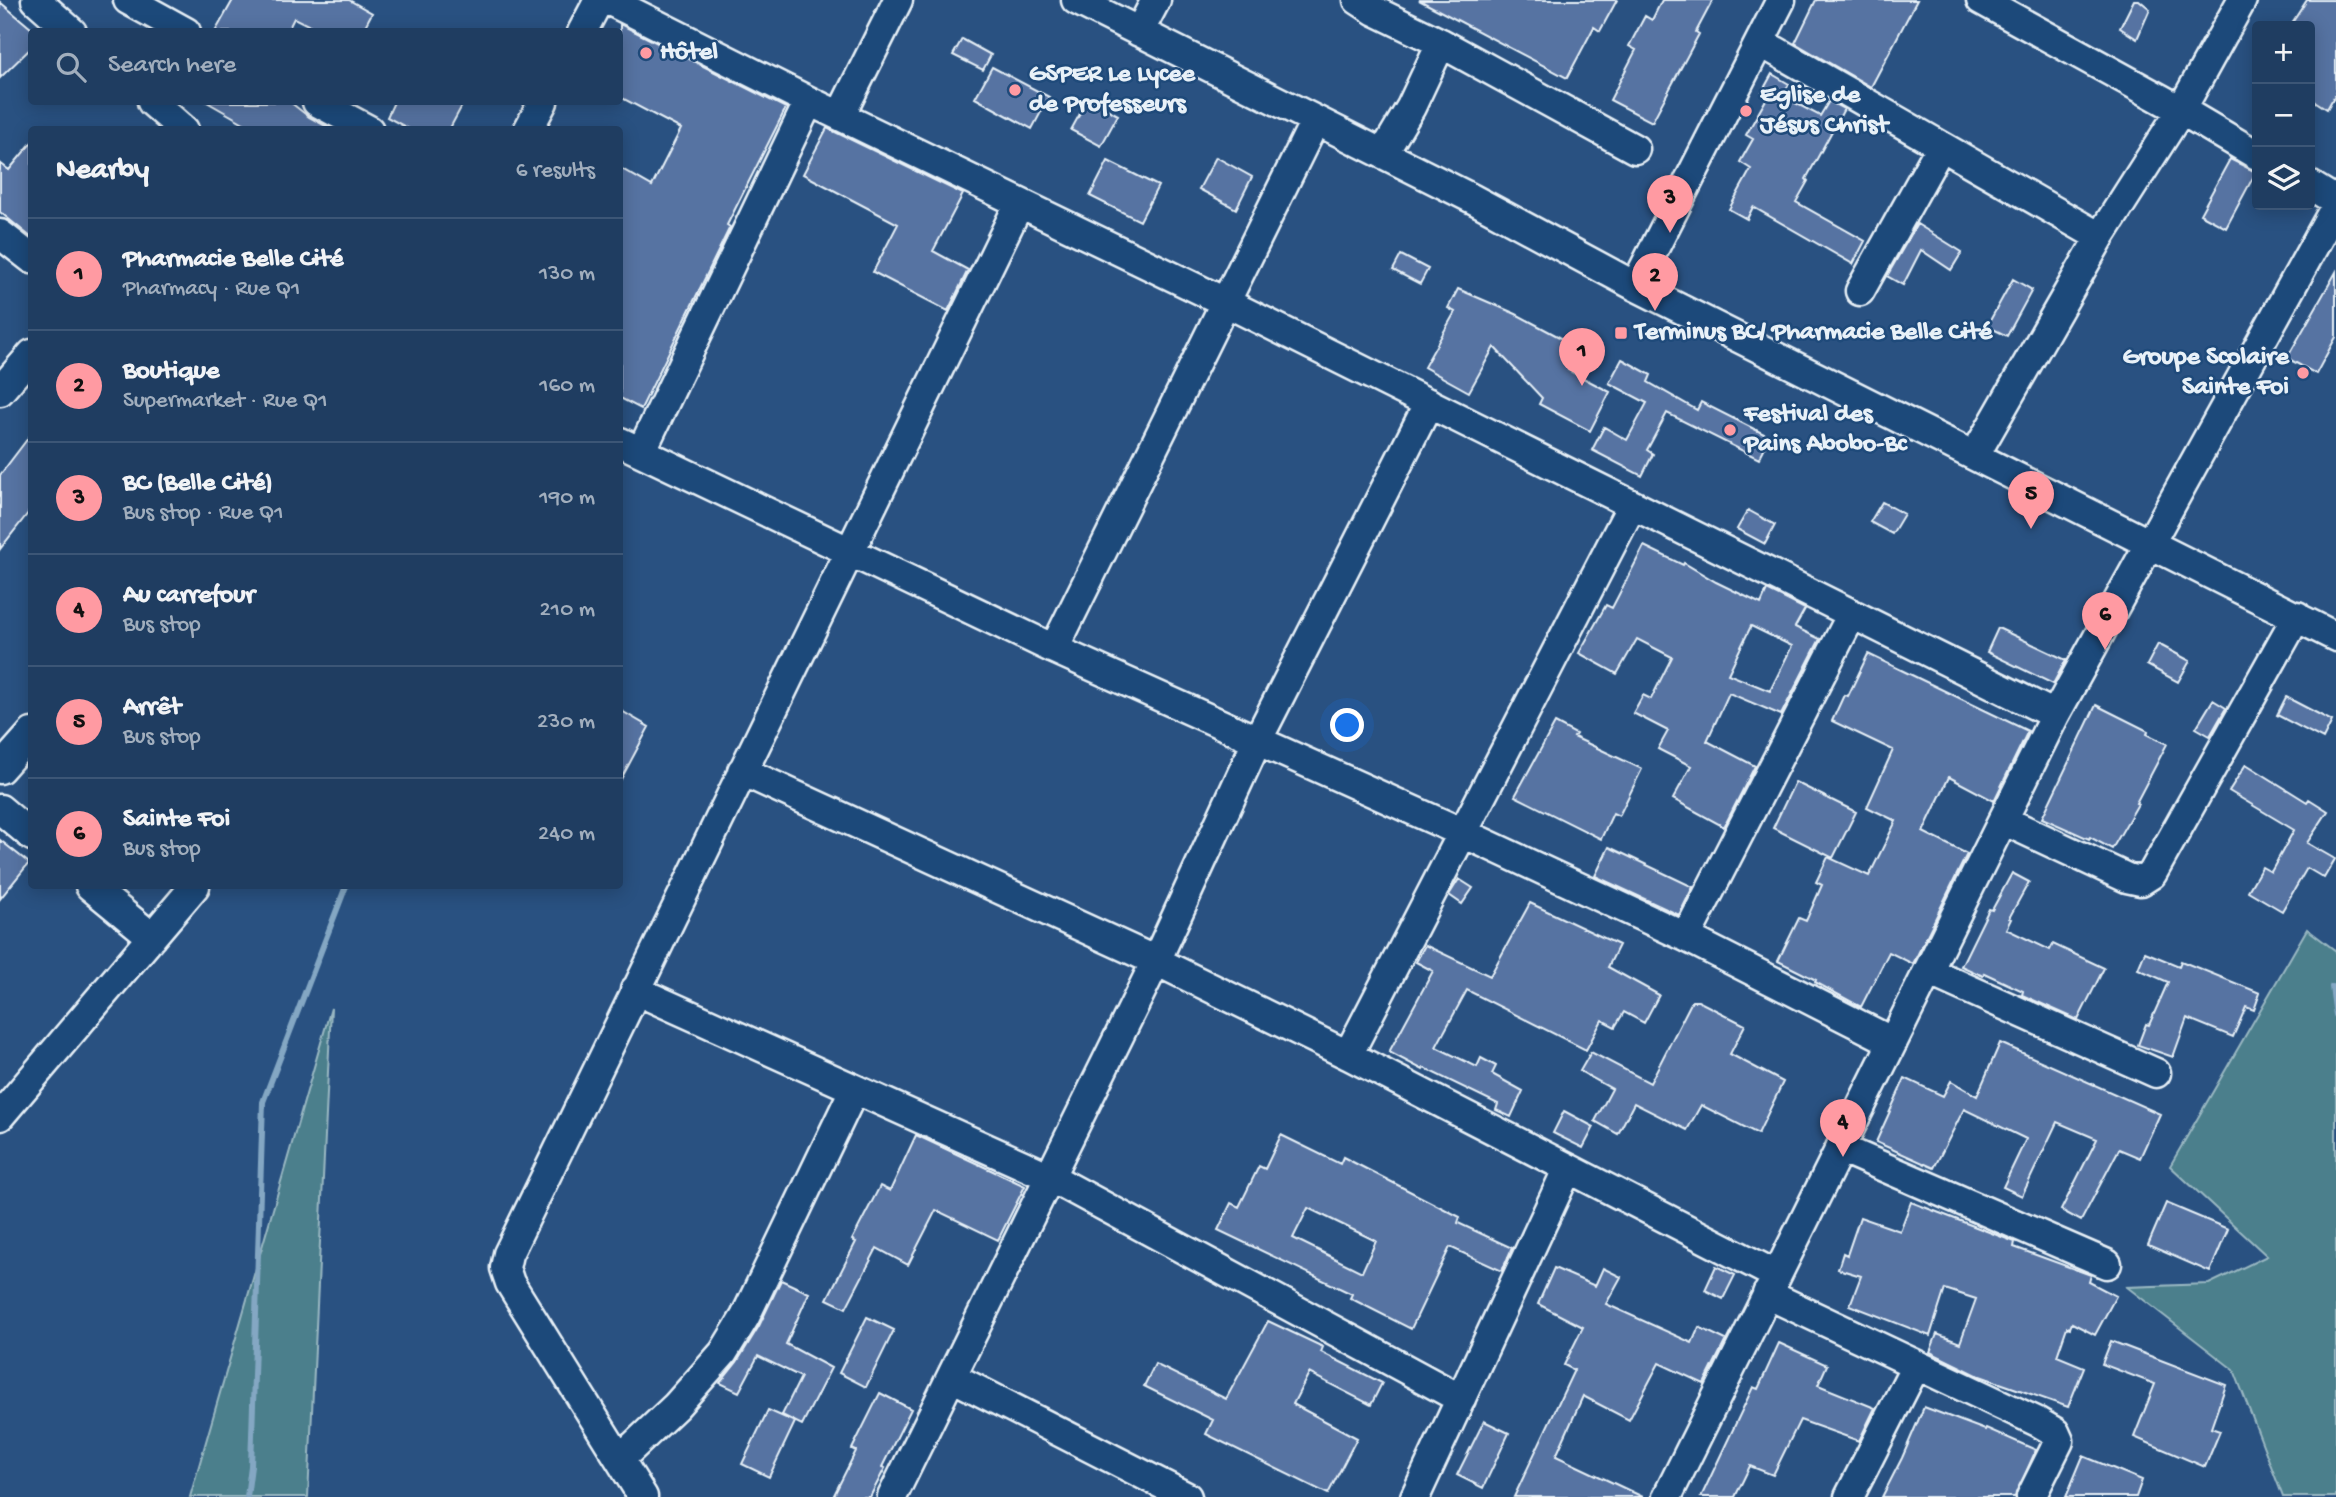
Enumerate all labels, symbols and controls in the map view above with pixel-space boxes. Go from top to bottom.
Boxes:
map controls [2252,21,2315,210]
button: + [2252,21,2315,84]
search box [28,28,623,105]
place label: Hôtel [660,38,718,69]
marker: Hôtel [638,45,654,61]
icon: search [52,48,90,86]
text: Search here [108,51,236,82]
place label: GSPER Le Lycee de Professeurs [1029,60,1196,121]
place label: Eglise de Jésus Christ [1759,81,1890,142]
marker: GSPER Le Lycee de Professeurs [1007,82,1023,98]
button: − [2252,84,2315,147]
marker: Eglise de Jésus Christ [1738,103,1754,119]
button: layers [2252,147,2315,210]
text: Nearby [56,154,149,189]
text: 6 results [516,158,595,185]
pin: 3 [1647,175,1693,233]
text: Pharmacie Belle Cité [123,245,343,276]
pin: 2 [1632,253,1678,311]
text: 1 [74,261,84,288]
text: 130 m [539,261,595,288]
text: Pharmacy · Rue Q1 [123,276,300,303]
place label: Terminus BC/ Pharmacie Belle Cité [1633,318,1994,349]
marker: Terminus BC/ Pharmacie Belle Cité [1613,325,1629,341]
pin: 1 [1559,328,1605,386]
place label: Groupe Scolaire Sainte Foi [2123,343,2291,404]
text: Boutique [123,357,219,388]
marker: Groupe Scolaire Sainte Foi [2295,365,2311,381]
text: 2 [73,373,85,400]
text: 160 m [539,373,595,400]
text: Supermarket · Rue Q1 [123,388,328,415]
place label: Festival des Pains Abobo-Bc [1742,400,1909,461]
marker: Festival des Pains Abobo-Bc [1722,422,1738,438]
text: BC (Belle Cité) [123,469,273,500]
pin: 5 [2008,471,2054,529]
text: 3 [73,485,85,512]
text: 190 m [539,485,595,512]
text: Bus stop · Rue Q1 [123,500,284,527]
text: Au carrefour [123,581,255,612]
pin: 6 [2082,592,2128,650]
text: 4 [74,597,84,624]
text: 210 m [540,597,595,624]
text: Bus stop [123,612,201,639]
text: Arrêt [123,693,181,724]
your location [1330,708,1364,742]
text: 5 [73,709,85,736]
text: 230 m [537,709,595,736]
text: Bus stop [123,724,201,751]
text: Sainte Foi [123,805,230,836]
text: 6 [73,821,85,848]
text: 240 m [538,821,595,848]
text: Bus stop [123,836,201,863]
pin: 4 [1820,1099,1866,1157]

